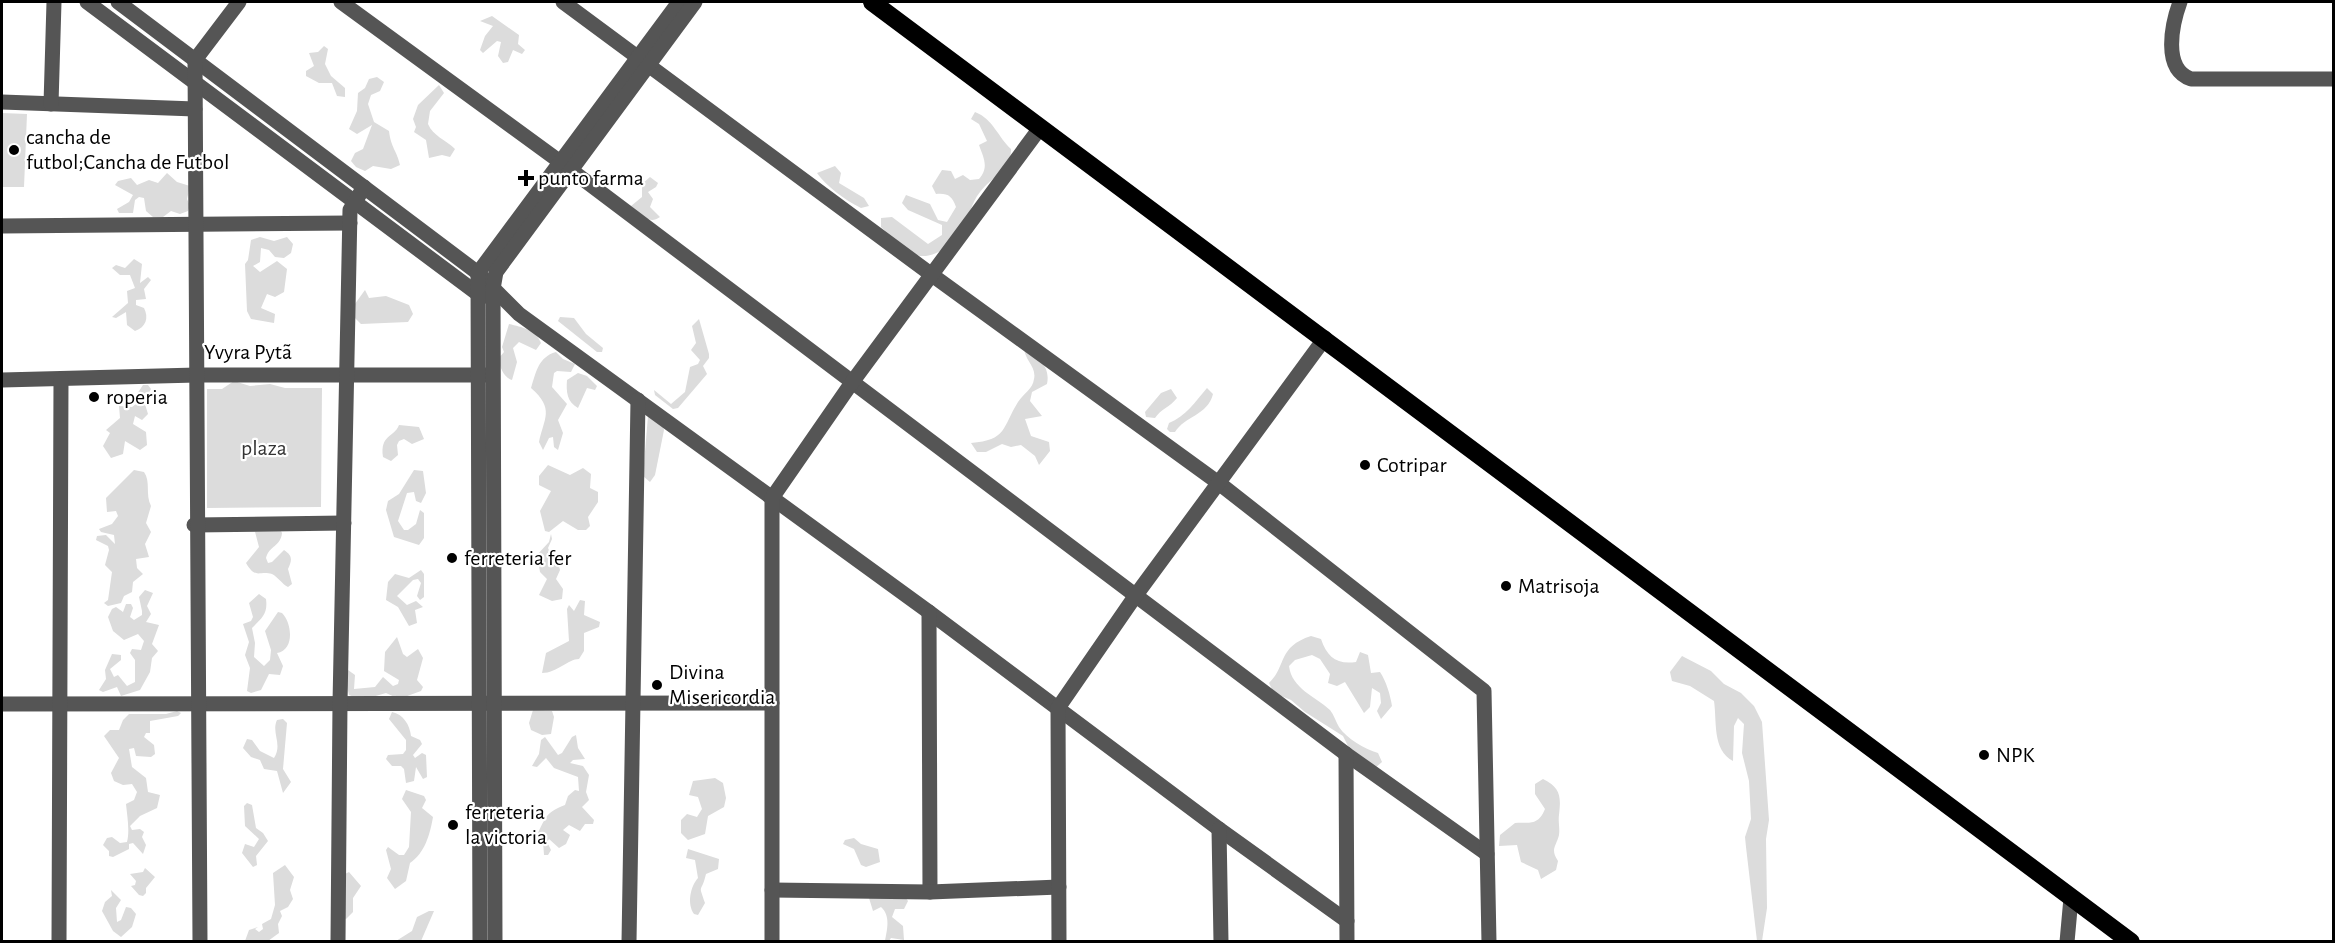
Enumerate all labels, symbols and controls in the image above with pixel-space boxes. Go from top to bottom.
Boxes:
place label: cancha de futbol;Cancha de Futbol [26,126,229,173]
marker: cancha de futbol;Cancha de Futbol [7,143,21,157]
place label: punto farma [538,167,644,189]
marker: punto farma [519,171,533,185]
street label: Yvyra Pytã [204,341,292,363]
place label: roperia [106,386,168,408]
marker: roperia [87,390,101,404]
park label: plaza [241,437,287,459]
place label: Cotripar [1377,454,1447,476]
marker: Cotripar [1358,458,1372,472]
place label: ferreteria fer [464,547,571,569]
marker: ferreteria fer [445,551,459,565]
place label: Matrisoja [1518,575,1600,597]
marker: Matrisoja [1499,579,1513,593]
place label: Divina Misericordia [669,661,775,708]
marker: Divina Misericordia [650,678,664,692]
place label: NPK [1996,744,2035,766]
marker: NPK [1977,748,1991,762]
place label: ferreteria la victoria [465,801,547,848]
marker: ferreteria la victoria [446,818,460,832]

